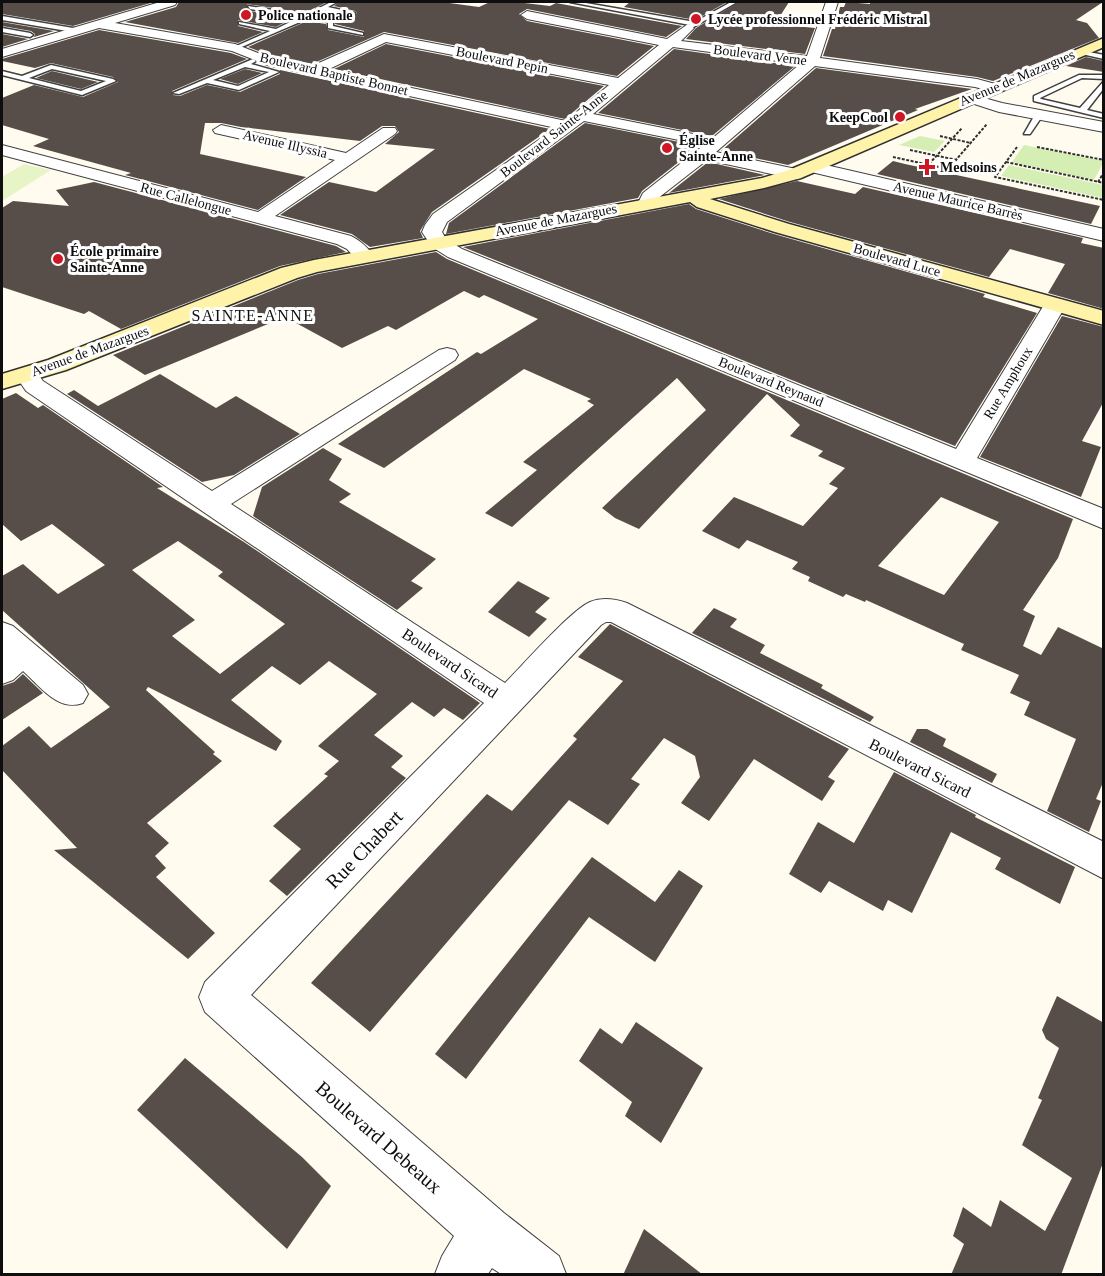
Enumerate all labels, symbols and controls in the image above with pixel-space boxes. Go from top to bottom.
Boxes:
marker: Police nationale [239,8,253,22]
place label: Police nationale [258,8,353,23]
marker: Lycée professionnel Frédéric Mistral [689,12,703,26]
place label: Lycée professionnel Frédéric Mistral [708,12,928,27]
street label: Boulevard Verne [712,42,808,68]
street label: Boulevard Pepin [455,44,549,76]
street label: Avenue de Mazargues [957,47,1077,109]
street label: Boulevard Baptiste Bonnet [258,50,410,98]
street label: Boulevard Sainte-Anne [497,88,611,180]
place label: KeepCool [829,110,888,125]
marker: KeepCool [893,110,907,124]
street label: Avenue Illyssia [241,127,330,161]
place label: Église Sainte-Anne [679,132,753,164]
marker: Église Sainte-Anne [660,141,674,155]
marker: Medsoins [918,158,936,176]
place label: Medsoins [940,160,997,175]
street label: Avenue Maurice Barrès [892,179,1024,223]
street label: Rue Callelongue [139,180,233,218]
street label: Avenue de Mazargues [494,201,618,239]
street label: Boulevard Luce [852,240,942,280]
place label: École primaire Sainte-Anne [70,243,159,275]
marker: École primaire Sainte-Anne [51,252,65,266]
district label: SAINTE-ANNE [191,307,315,324]
street label: Avenue de Mazargues [29,323,151,379]
street label: Rue Amphoux [981,344,1035,422]
street label: Boulevard Reynaud [716,354,826,410]
street label: Boulevard Sicard [399,625,501,701]
street label: Boulevard Sicard [866,735,974,801]
street label: Rue Chabert [321,805,407,893]
street label: Boulevard Debeaux [312,1076,446,1198]

